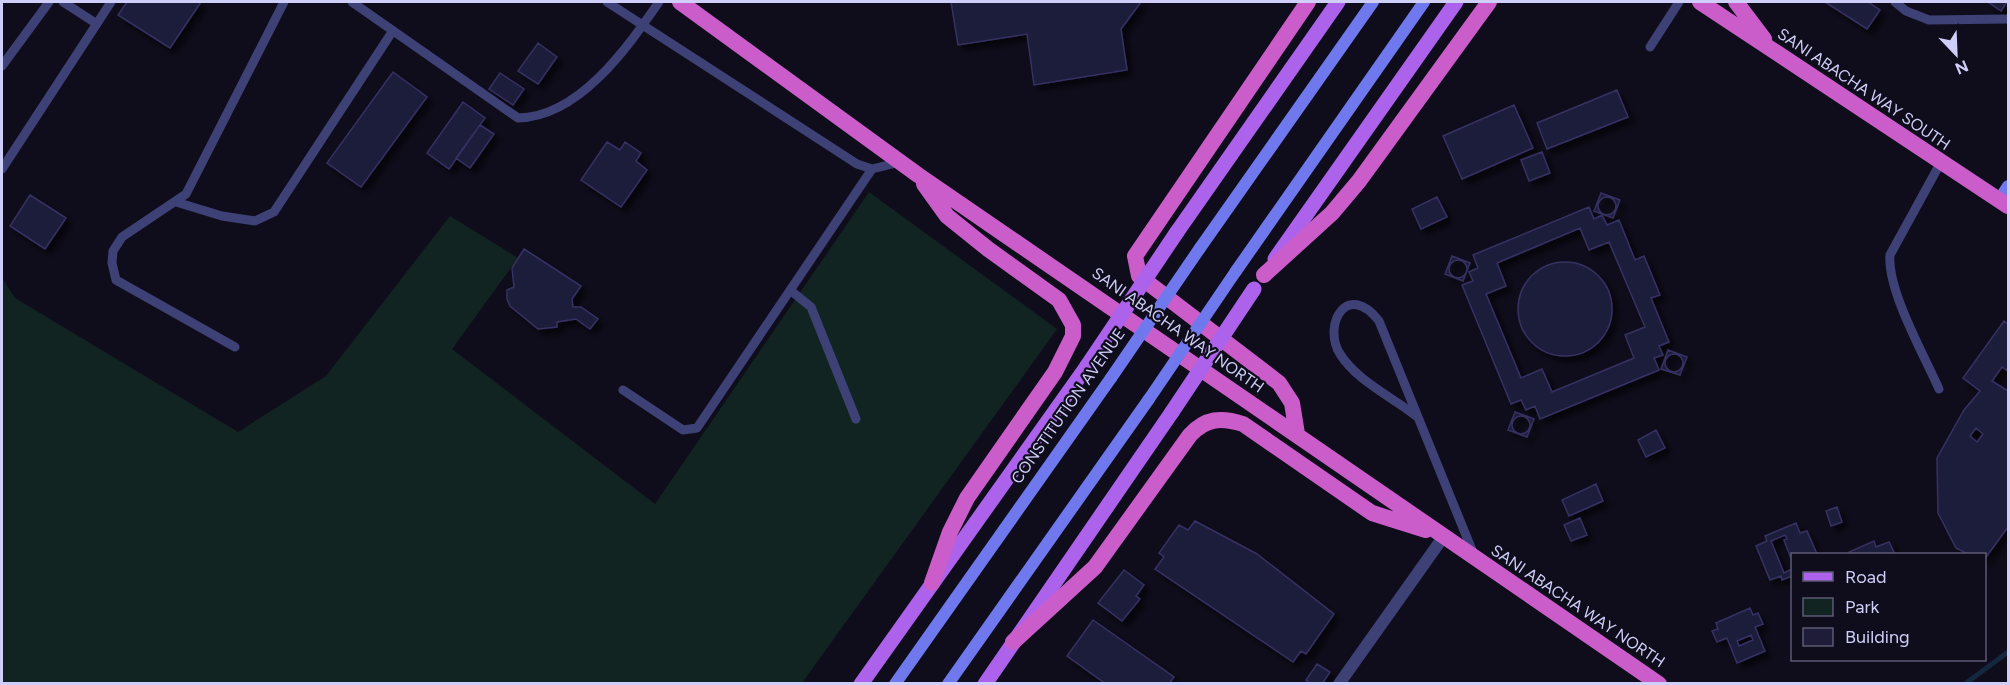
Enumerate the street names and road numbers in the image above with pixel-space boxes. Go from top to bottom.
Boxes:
street label: SANI ABACHA WAY SOUTH [1774,24,1954,154]
street label: SANI ABACHA WAY NORTH [1088,263,1268,397]
street label: CONSTITUTION AVENUE [1007,325,1129,487]
street label: SANI ABACHA WAY NORTH [1488,541,1668,671]

